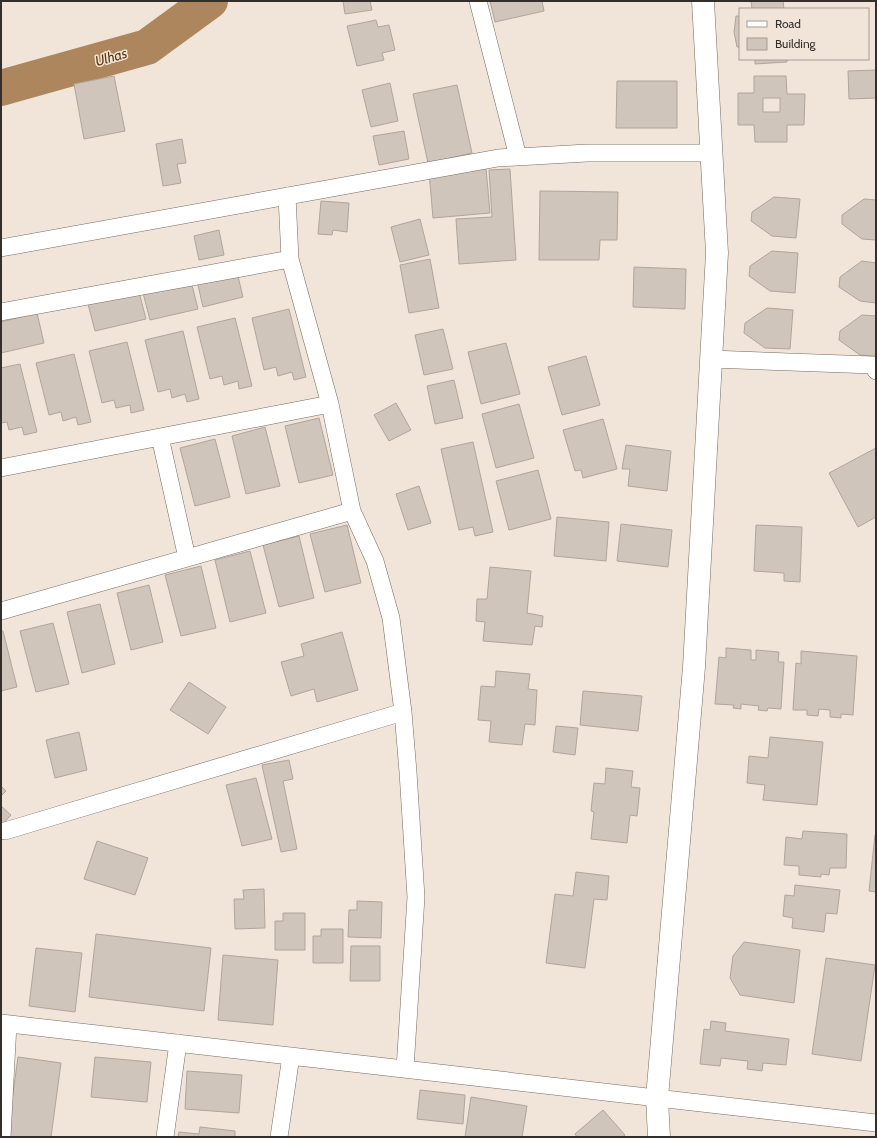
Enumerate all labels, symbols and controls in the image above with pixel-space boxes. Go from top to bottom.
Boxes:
legend [739,8,869,60]
text: Road [775,16,801,31]
text: Building [775,36,817,51]
water label: Ulhas [93,44,130,70]

